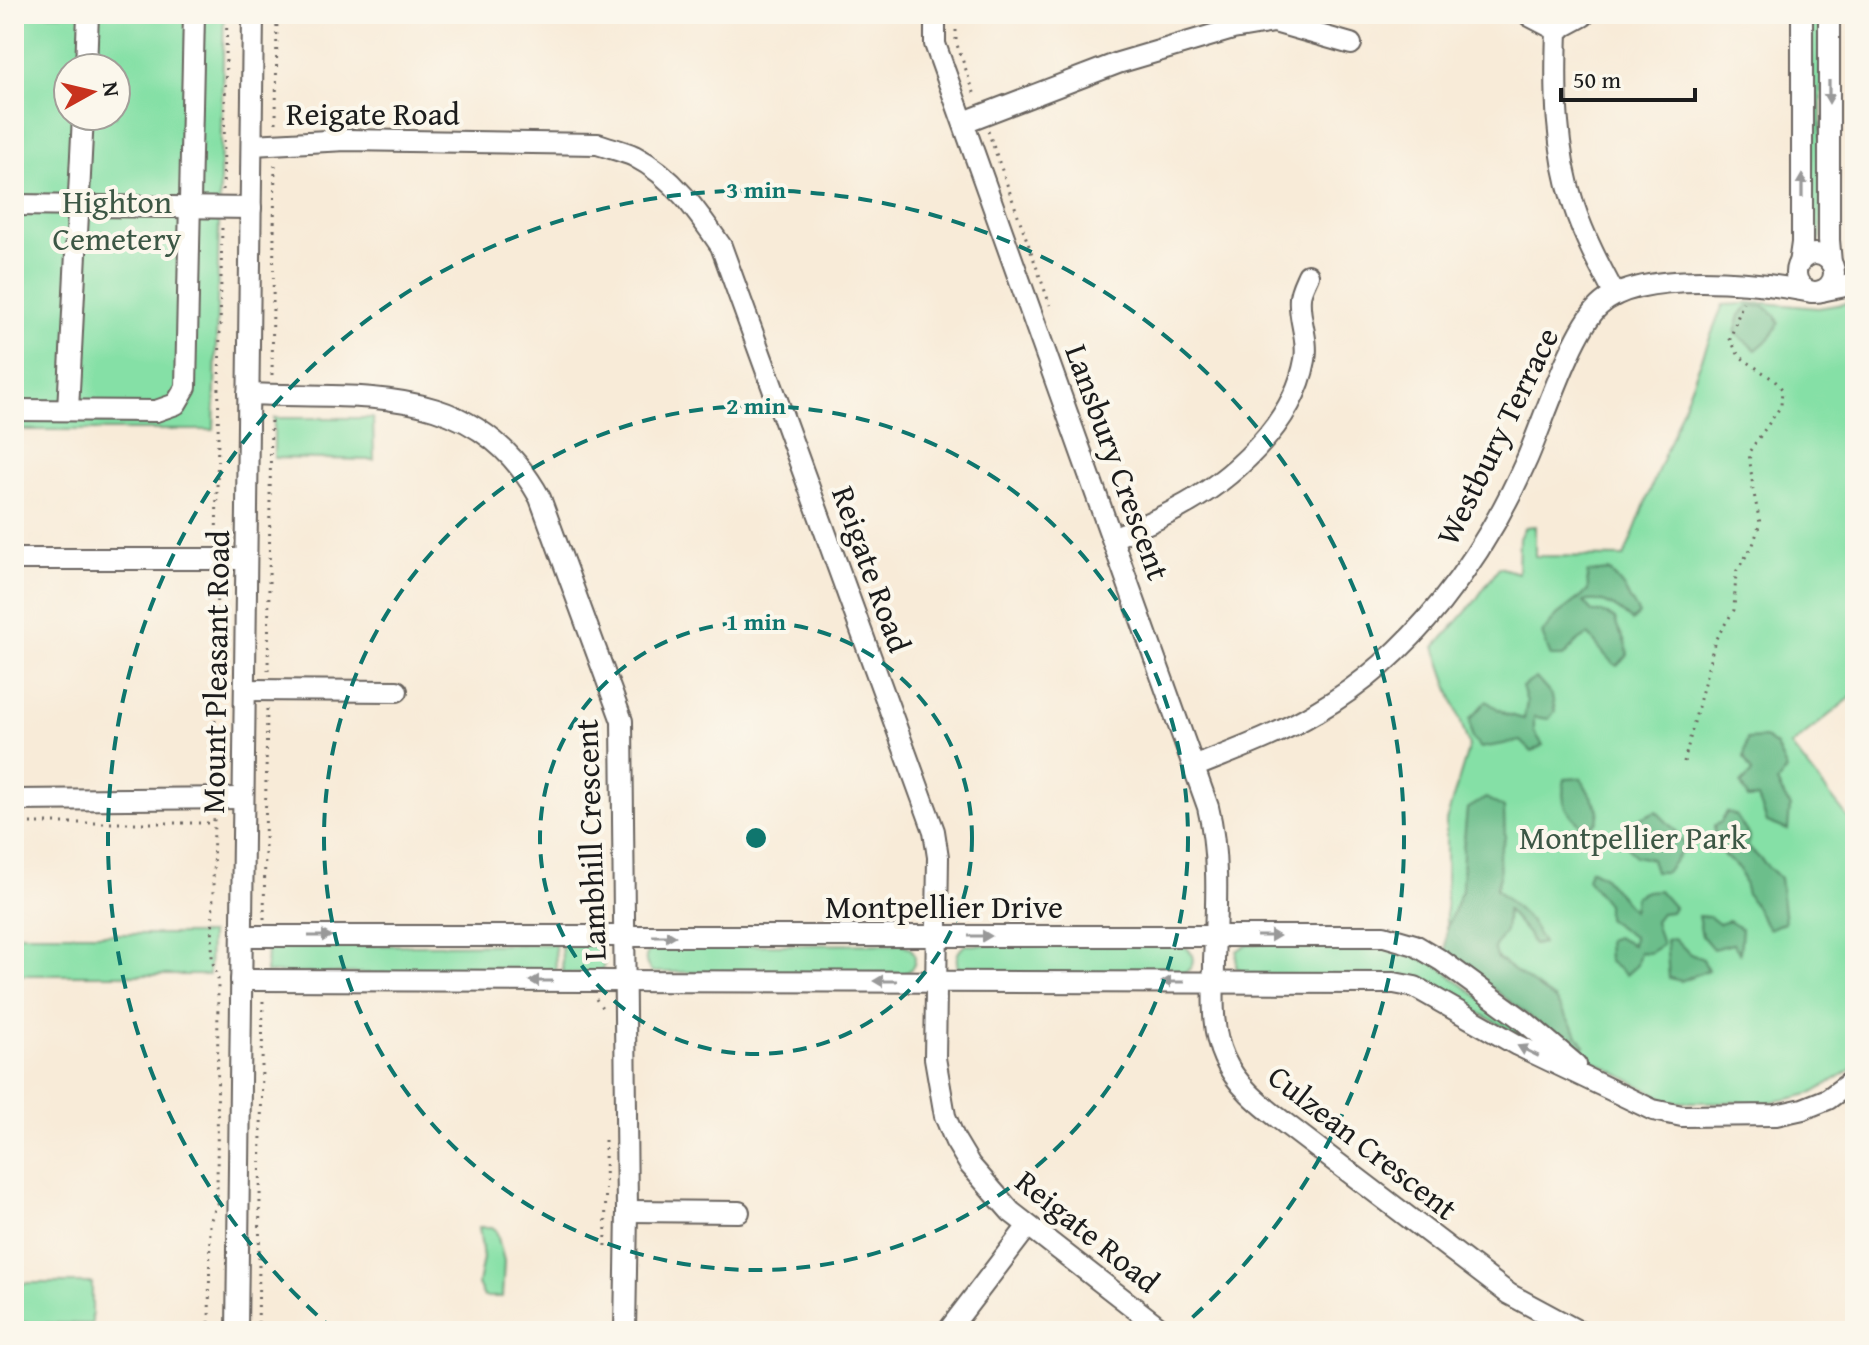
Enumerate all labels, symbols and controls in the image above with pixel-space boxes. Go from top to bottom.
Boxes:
north arrow [52,52,132,132]
scale bar [1561,52,1695,102]
text: 50 m [1573,62,1621,97]
text: N [95,80,129,99]
one-way arrow [1823,80,1835,105]
street label: Reigate Road [286,90,460,137]
text: 3 min [726,172,786,207]
one-way arrow [1796,173,1808,198]
park label: Highton Cemetery [53,178,182,262]
street label: Westbury Terrace [1424,319,1570,553]
street label: Lansbury Crescent [1054,338,1182,586]
text: 2 min [726,388,786,423]
street label: Reigate Road [820,479,924,659]
street label: Mount Pleasant Road [189,530,241,814]
text: 1 min [726,604,786,639]
street label: Lambhill Crescent [562,718,618,962]
park label: Montpellier Park [1519,814,1748,861]
centre of rings [742,824,770,852]
street label: Montpellier Drive [825,883,1063,930]
one-way arrow [308,930,333,942]
one-way arrow [652,930,677,942]
one-way arrow [968,930,993,942]
one-way arrow [1256,930,1281,942]
one-way arrow [528,975,553,987]
one-way arrow [872,975,897,987]
one-way arrow [1160,976,1185,988]
one-way arrow [1517,1044,1540,1057]
street label: Culzean Crescent [1258,1053,1468,1231]
street label: Reigate Road [1006,1158,1170,1304]

